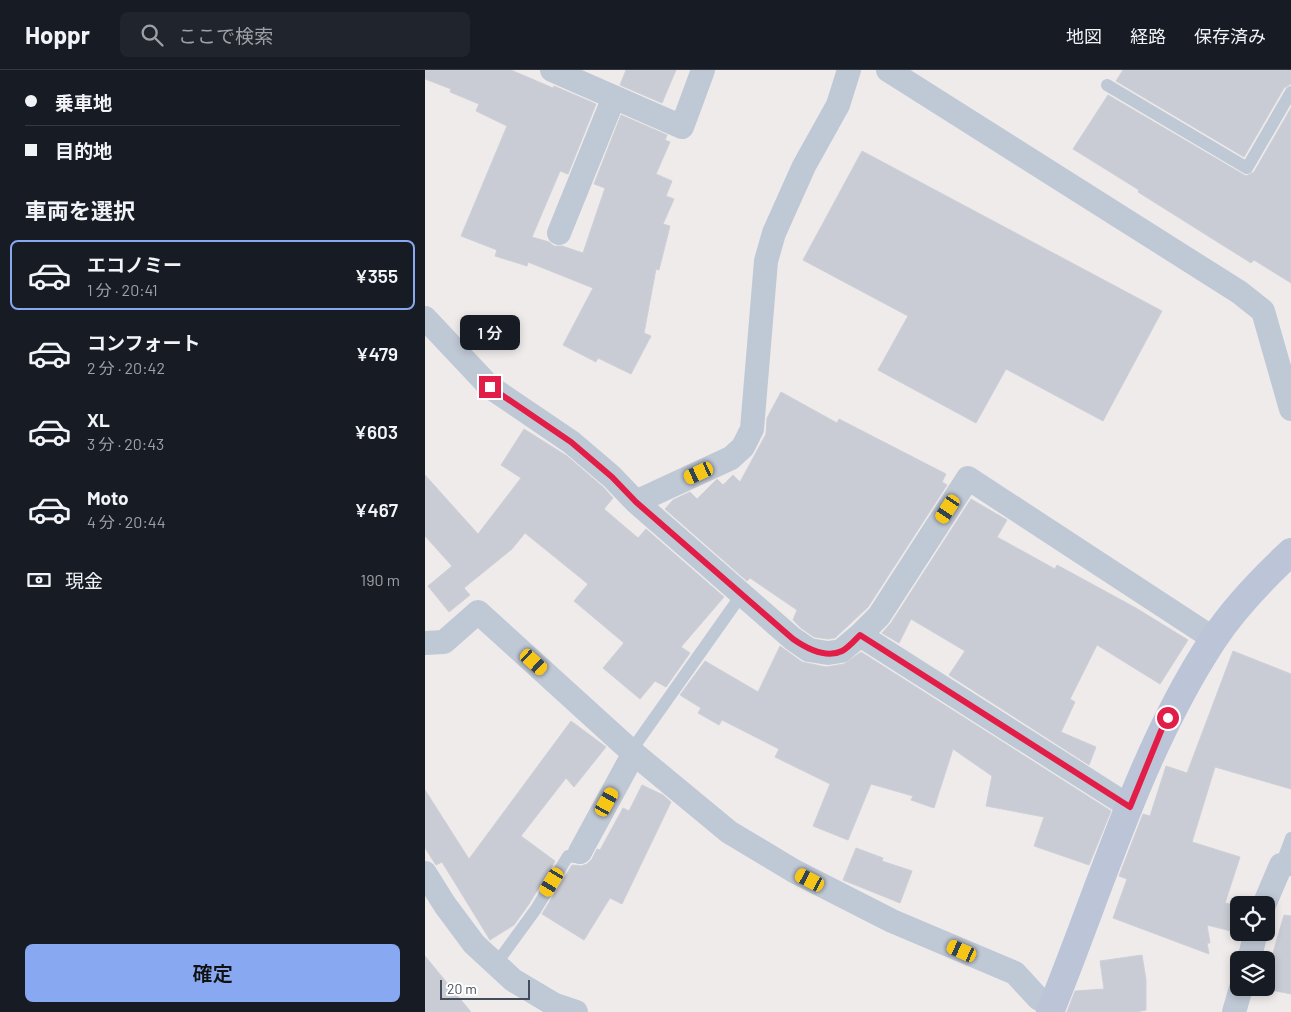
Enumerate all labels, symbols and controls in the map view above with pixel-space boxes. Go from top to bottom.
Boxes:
search box [120,12,470,57]
text: Hoppr [25,20,90,49]
icon: search [138,21,166,49]
text: ここで検索 [178,24,273,47]
text: 地図 [1066,25,1102,47]
text: 経路 [1130,25,1166,47]
text: 保存済み [1194,25,1266,47]
text: 乗車地 [55,91,112,114]
text: 目的地 [55,139,112,162]
text: 車両を選択 [25,197,135,223]
icon: car [27,253,72,298]
text: エコノミー [87,253,182,276]
text: ¥355 [355,264,398,287]
text: 1 分 · 20:41 [87,280,158,299]
callout: 1 分 [460,314,520,350]
text: 1 分 [478,323,502,342]
icon: car [27,331,72,376]
text: コンフォート [87,331,200,354]
text: ¥479 [356,342,398,365]
text: 2 分 · 20:42 [87,358,165,377]
route end [479,376,501,398]
text: XL [87,408,110,431]
icon: car [27,409,72,454]
text: ¥603 [354,420,398,443]
text: 3 分 · 20:43 [87,434,164,453]
car [682,460,715,486]
text: Moto [87,486,129,509]
icon: car [27,487,72,532]
car [933,492,962,526]
text: ¥467 [355,498,398,521]
text: 4 分 · 20:44 [87,512,165,531]
icon: cash [25,566,53,594]
text: 現金 [65,569,103,592]
text: 190 m [361,570,400,589]
car [517,646,550,678]
route start [1157,707,1179,729]
car [593,785,620,819]
car [537,865,566,899]
car [793,867,826,893]
map controls [1230,896,1275,996]
button: locate [1230,896,1275,941]
car [945,938,978,964]
button: 確定 [25,944,400,1002]
button: layers [1230,951,1275,996]
scale bar [440,977,530,1000]
text: 20 m [447,980,477,997]

